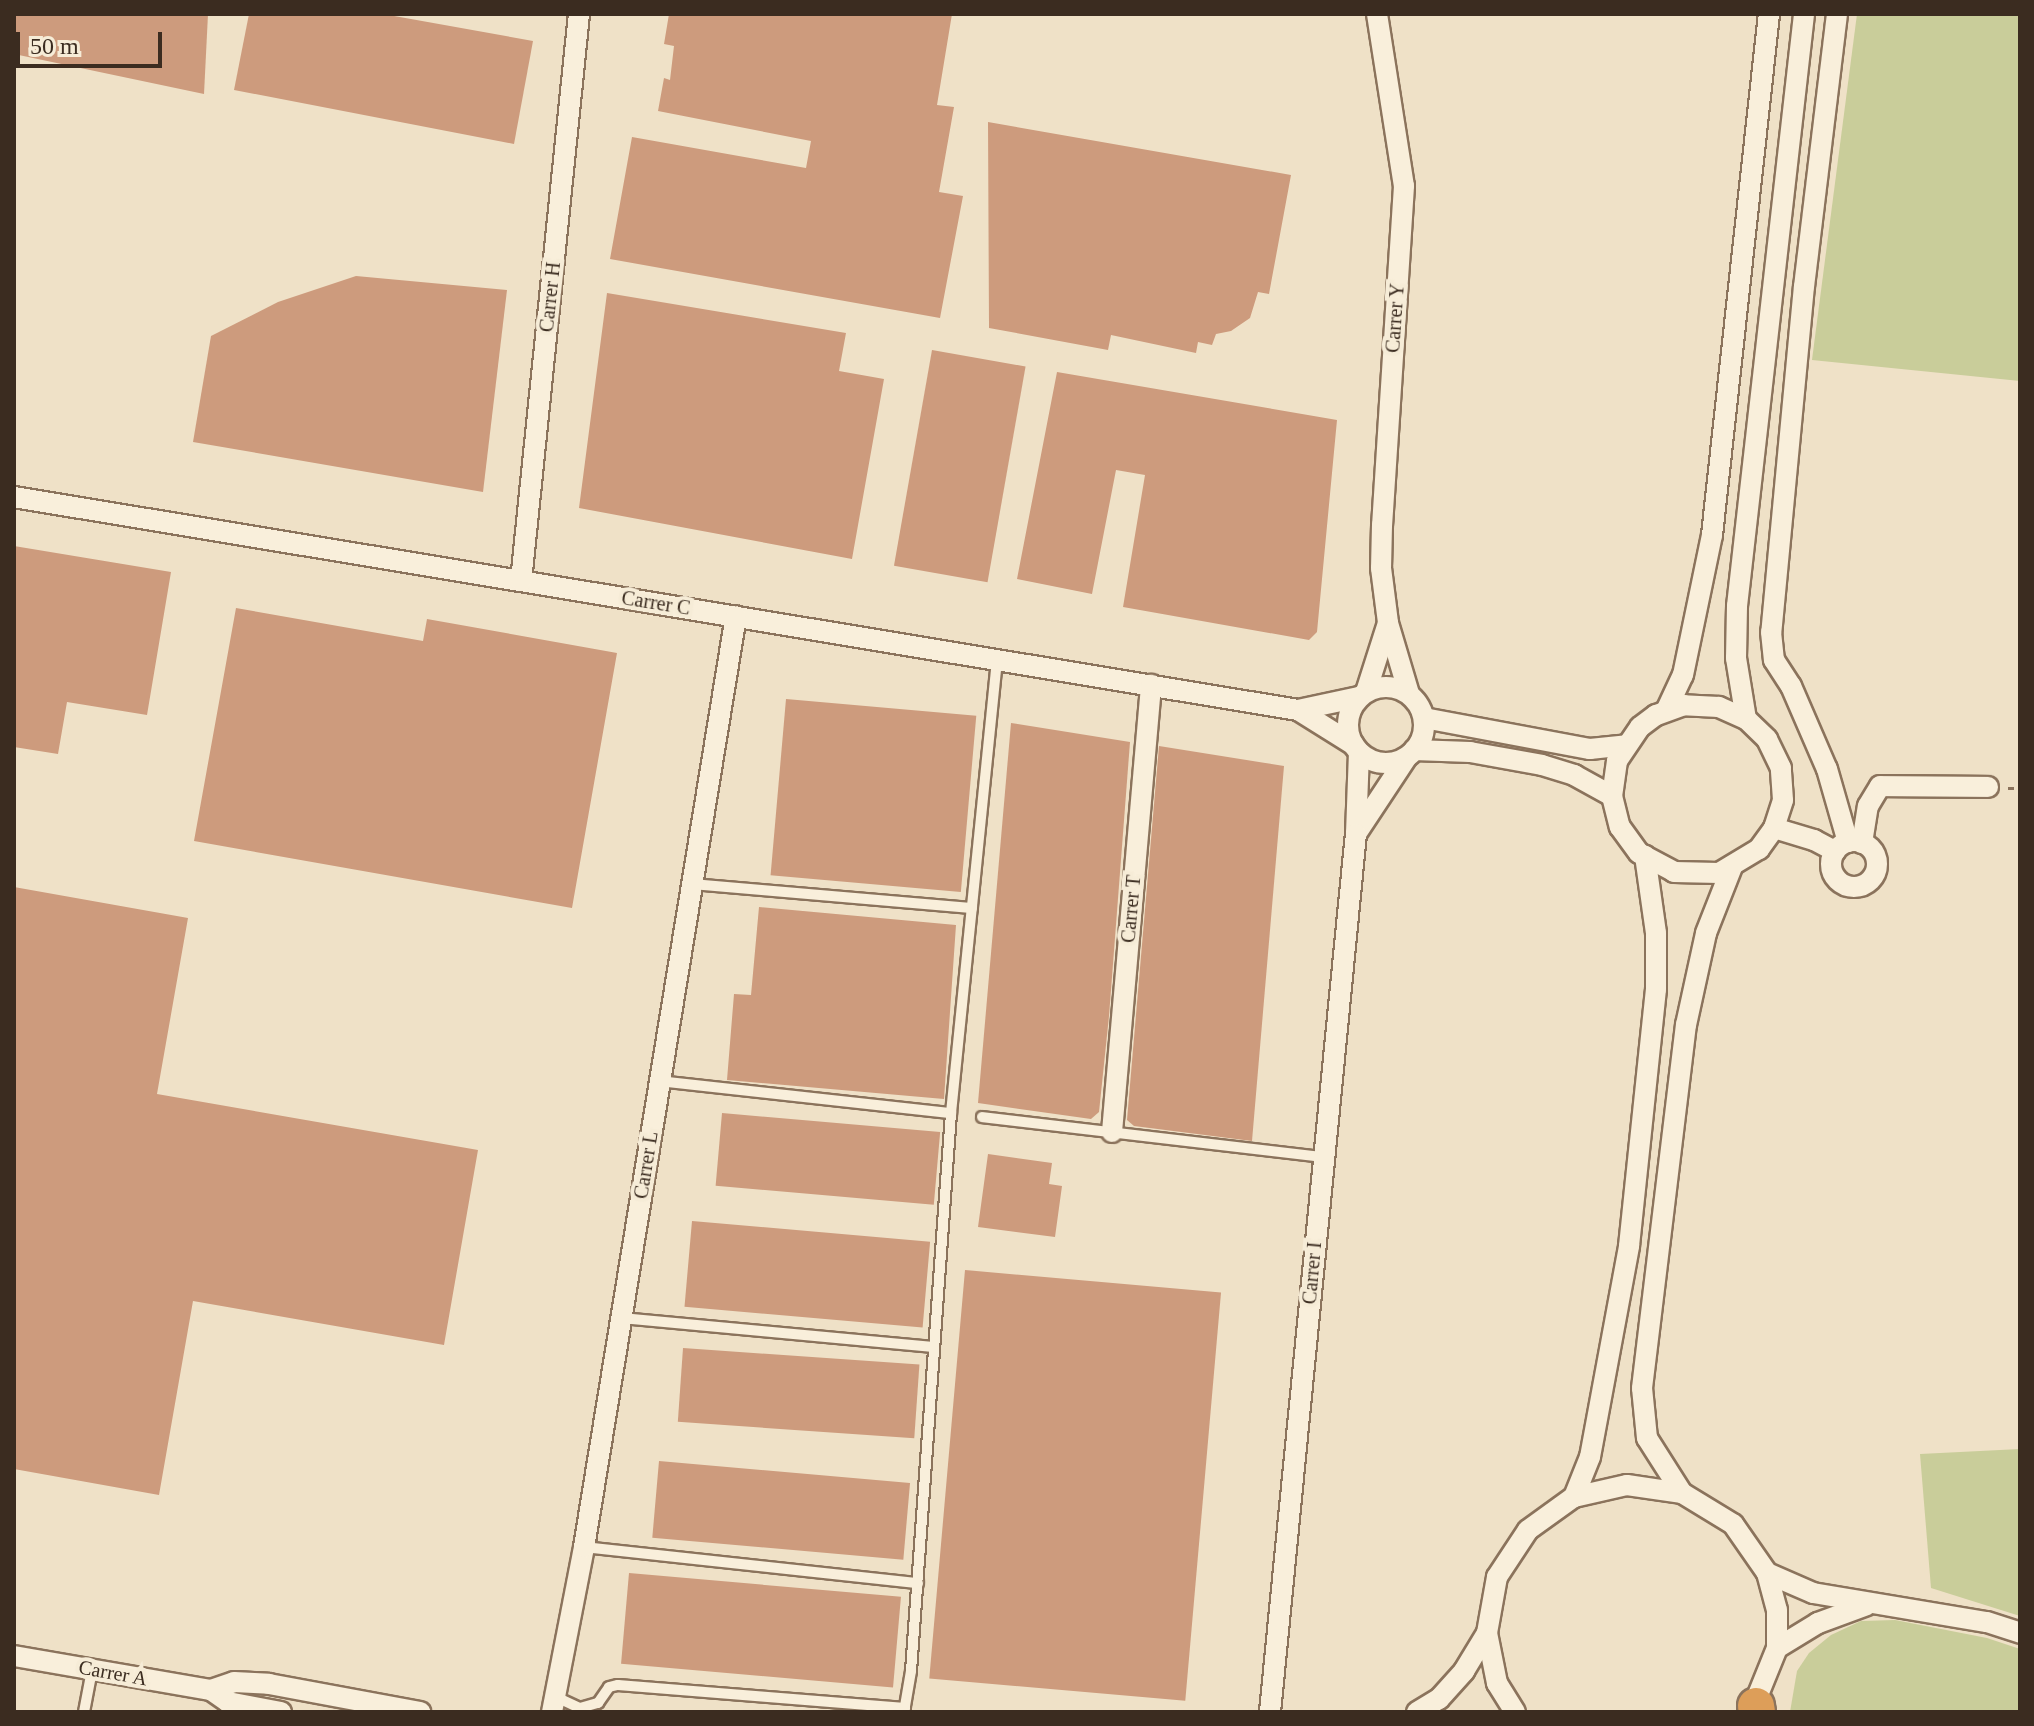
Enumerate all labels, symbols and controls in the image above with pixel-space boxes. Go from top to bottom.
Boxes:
scale bar [20,16,166,66]
text: 50 m [30,33,79,59]
street label: Carrer H [534,261,566,333]
street label: Carrer Y [1381,282,1409,354]
street label: Carrer C [620,586,692,620]
street label: Carrer T [1116,874,1146,944]
street label: Carrer L [629,1129,663,1201]
street label: Carrer I [1297,1241,1327,1305]
street label: Carrer A [76,1655,150,1691]

